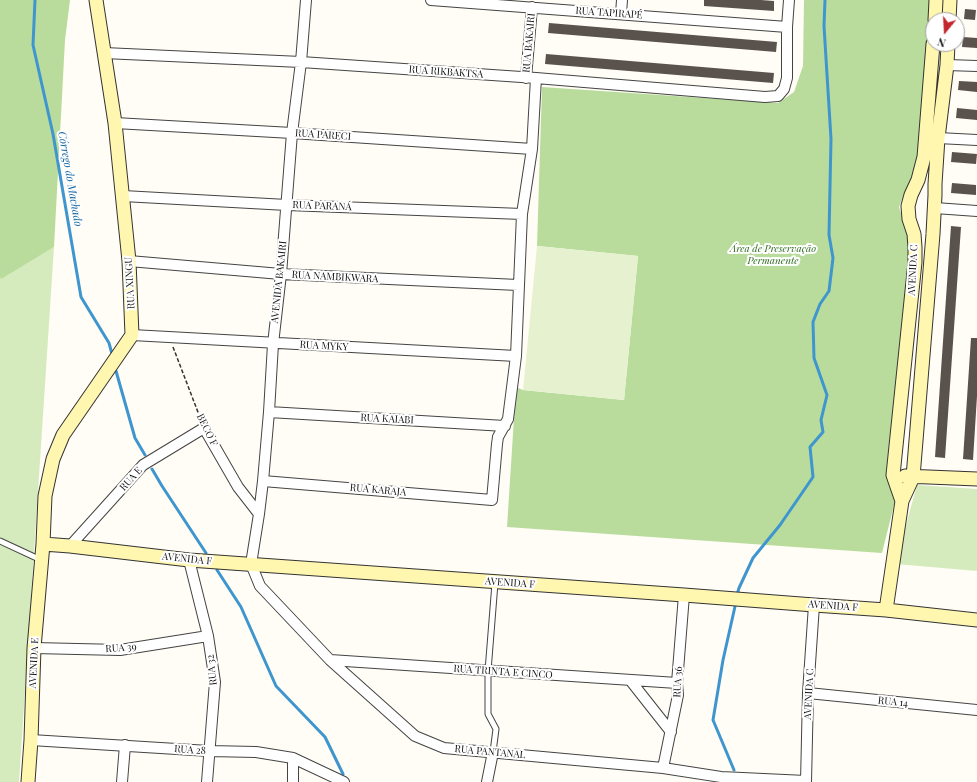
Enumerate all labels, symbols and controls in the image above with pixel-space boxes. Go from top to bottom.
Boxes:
street label: RUA TAPIRAPÉ [575,5,643,21]
north arrow [925,12,965,52]
street label: RUA BAKAIRI [520,13,538,73]
text: N [935,35,948,51]
street label: RUA RIKBAKTSA [408,63,484,81]
street label: RUA PARECI [295,127,351,143]
water label: Córrego do Machado [55,130,85,228]
street label: RUA PARANÁ [292,199,352,213]
street label: AVENIDA BAKAIRI [269,240,289,324]
park label: Área de Preservação Permanente [730,243,816,266]
street label: AVENIDA C [906,244,920,296]
street label: RUA XINGU [123,257,137,309]
street label: RUA NAMBIKWARA [291,269,379,285]
street label: RUA MYKY [299,339,349,353]
street label: BECO F [194,412,220,448]
street label: RUA KAIABI [360,412,414,426]
street label: RUA E [117,465,145,493]
street label: RUA KARAJA [349,482,407,498]
street label: AVENIDA F [161,550,213,568]
street label: AVENIDA F [485,575,535,591]
street label: AVENIDA F [808,598,858,614]
street label: AVENIDA E [27,637,41,689]
street label: RUA 39 [105,641,137,655]
street label: RUA 32 [204,654,220,686]
street label: RUA TRINTA E CINCO [453,663,553,681]
street label: RUA 36 [671,666,685,698]
street label: AVENIDA C [802,668,816,720]
street label: RUA 14 [877,694,909,710]
street label: RUA 28 [174,743,206,757]
street label: RUA PANTANAL [454,743,526,761]

